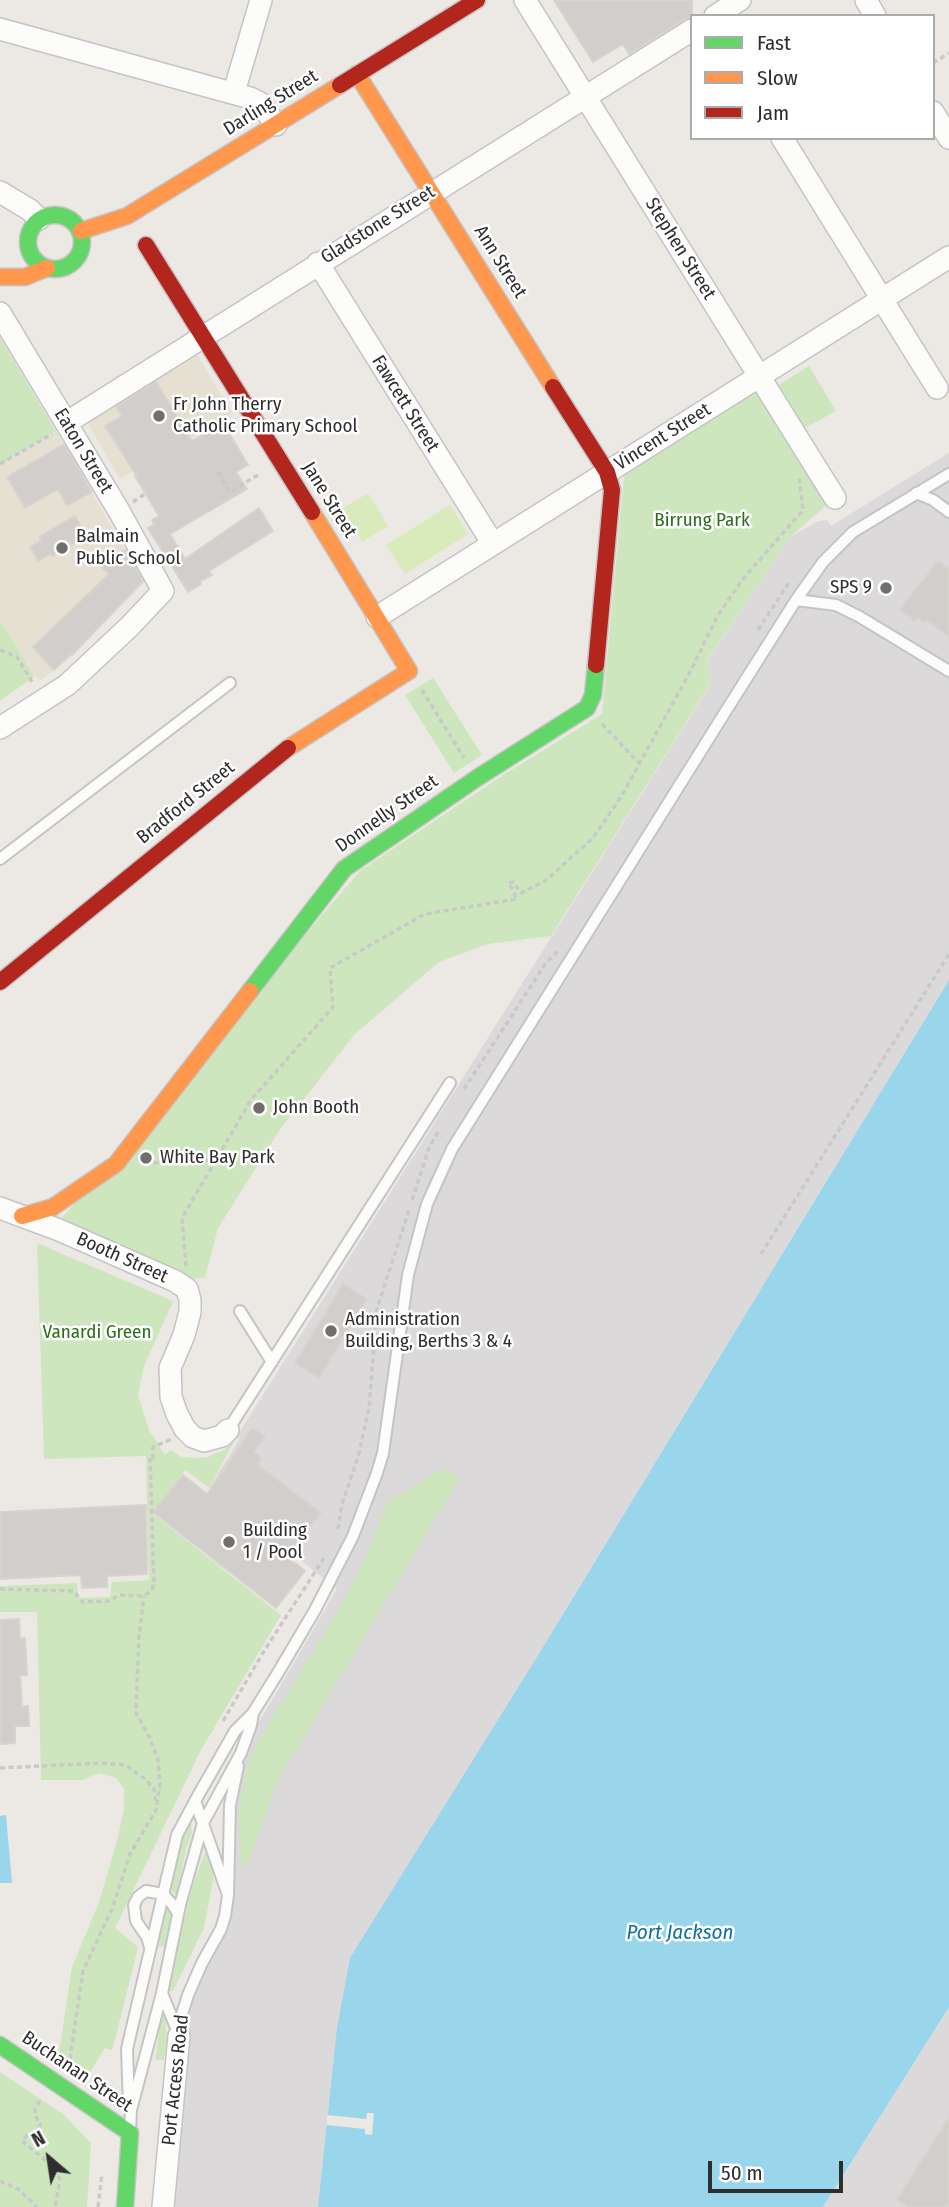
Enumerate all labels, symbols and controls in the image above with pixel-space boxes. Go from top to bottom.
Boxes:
legend [690,14,935,140]
text: Fast [757,30,791,56]
street label: Darling Street [220,65,322,141]
text: Slow [757,65,798,91]
text: Jam [757,100,789,126]
street label: Gladstone Street [317,181,439,269]
street label: Stephen Street [640,194,720,304]
street label: Ann Street [469,222,531,302]
street label: Fawcett Street [366,351,444,457]
place label: Fr John Therry Catholic Primary School [173,394,357,438]
street label: Vincent Street [611,398,715,476]
street label: Eaton Street [49,404,117,498]
marker: Fr John Therry Catholic Primary School [151,408,167,424]
street label: Jane Street [297,458,361,542]
park label: Birrung Park [654,510,750,532]
place label: Balmain Public School [76,526,180,570]
marker: Balmain Public School [54,540,70,556]
place label: SPS 9 [830,577,872,599]
marker: SPS 9 [878,580,894,596]
street label: Bradford Street [133,757,239,849]
street label: Donnelly Street [331,770,443,858]
place label: John Booth [273,1097,359,1119]
marker: John Booth [251,1100,267,1116]
place label: White Bay Park [160,1147,275,1169]
marker: White Bay Park [138,1150,154,1166]
street label: Booth Street [73,1228,171,1288]
place label: Administration Building, Berths 3 & 4 [345,1309,512,1353]
park label: Vanardi Green [43,1322,151,1344]
marker: Administration Building, Berths 3 & 4 [323,1323,339,1339]
place label: Building 1 / Pool [243,1520,307,1564]
marker: Building 1 / Pool [221,1534,237,1550]
water label: Port Jackson [627,1920,733,1946]
street label: Port Access Road [158,2013,194,2147]
street label: Buchanan Street [17,2027,137,2117]
north arrow [14,2123,84,2193]
text: N [28,2126,49,2152]
scale bar [711,2148,846,2192]
text: 50 m [721,2160,763,2186]

